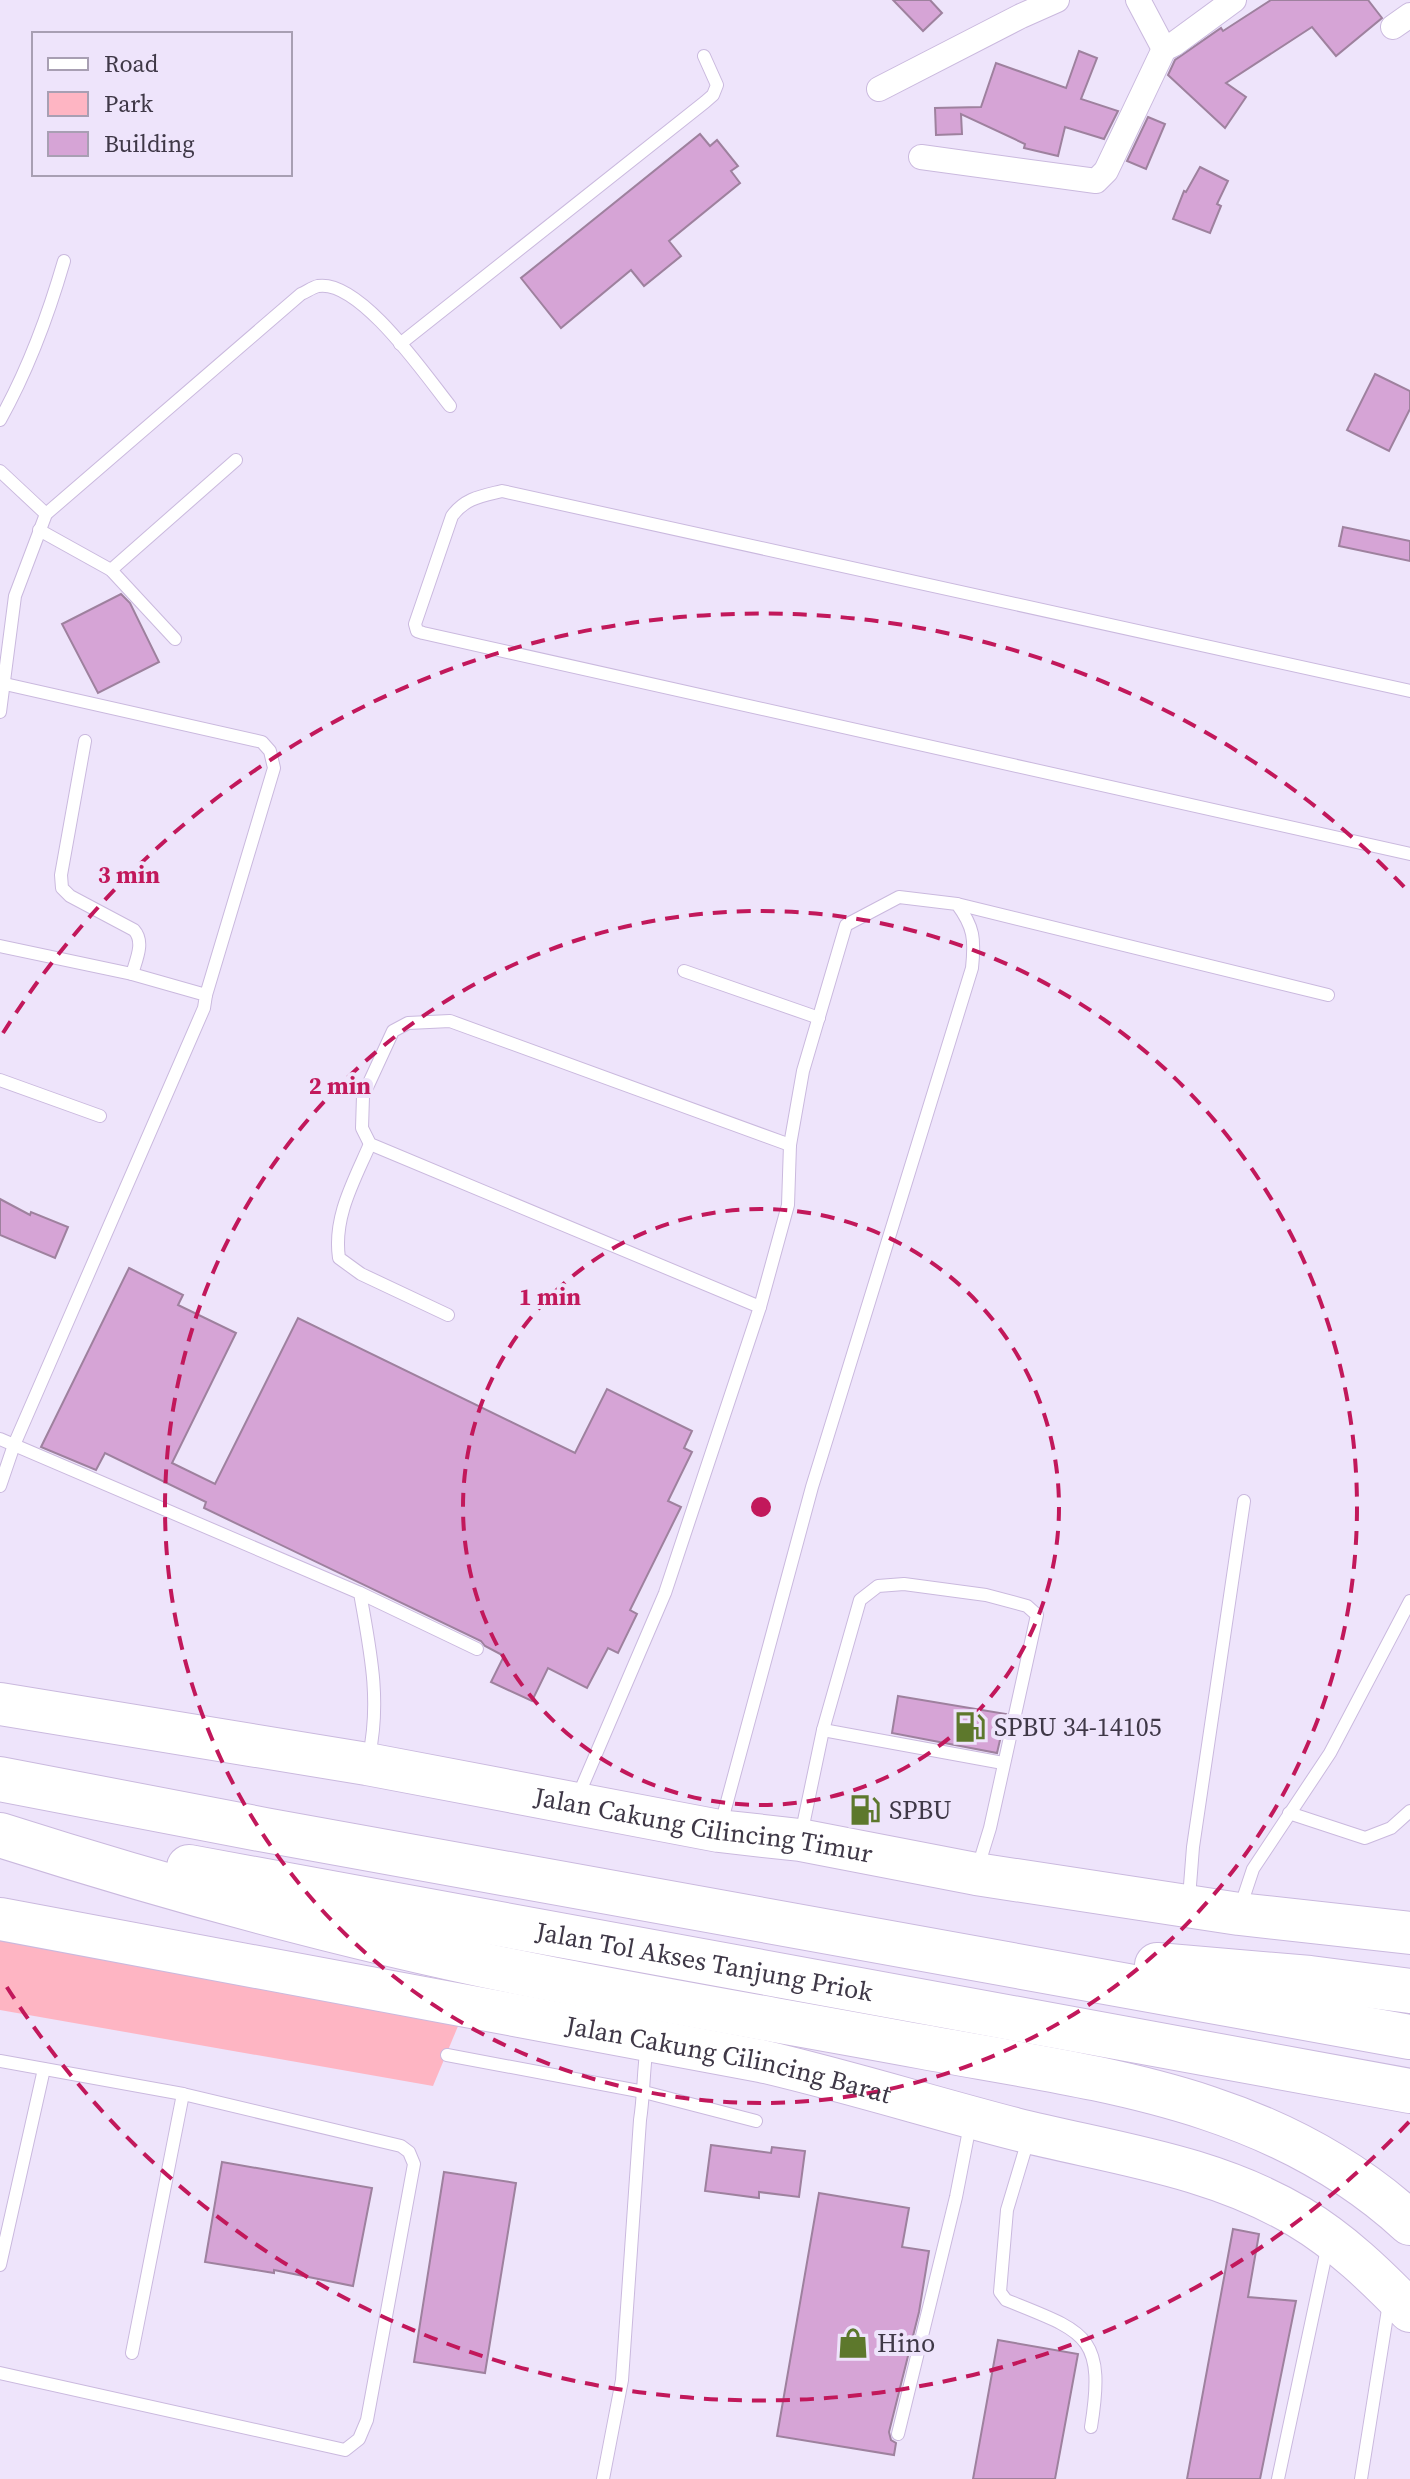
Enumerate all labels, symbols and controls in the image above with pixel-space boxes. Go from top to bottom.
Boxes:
legend [32,32,292,176]
text: Road [104,47,159,80]
text: Park [104,87,154,120]
text: Building [104,127,195,160]
text: 3 min [98,858,160,891]
text: 2 min [309,1069,371,1102]
text: 1 min [519,1280,581,1313]
centre of rings [747,1493,775,1521]
place label: SPBU 34-14105 [994,1709,1162,1745]
fuel station icon: SPBU 34-14105 [953,1710,987,1744]
street label: Jalan Cakung Cilincing Timur [530,1778,876,1872]
place label: SPBU [889,1792,952,1828]
fuel station icon: SPBU [848,1793,882,1827]
street label: Jalan Tol Akses Tanjung Priok [532,1913,877,2010]
street label: Jalan Cakung Cilincing Barat [562,2007,896,2112]
place label: Hino [877,2325,935,2361]
shop icon: Hino [836,2326,870,2360]

